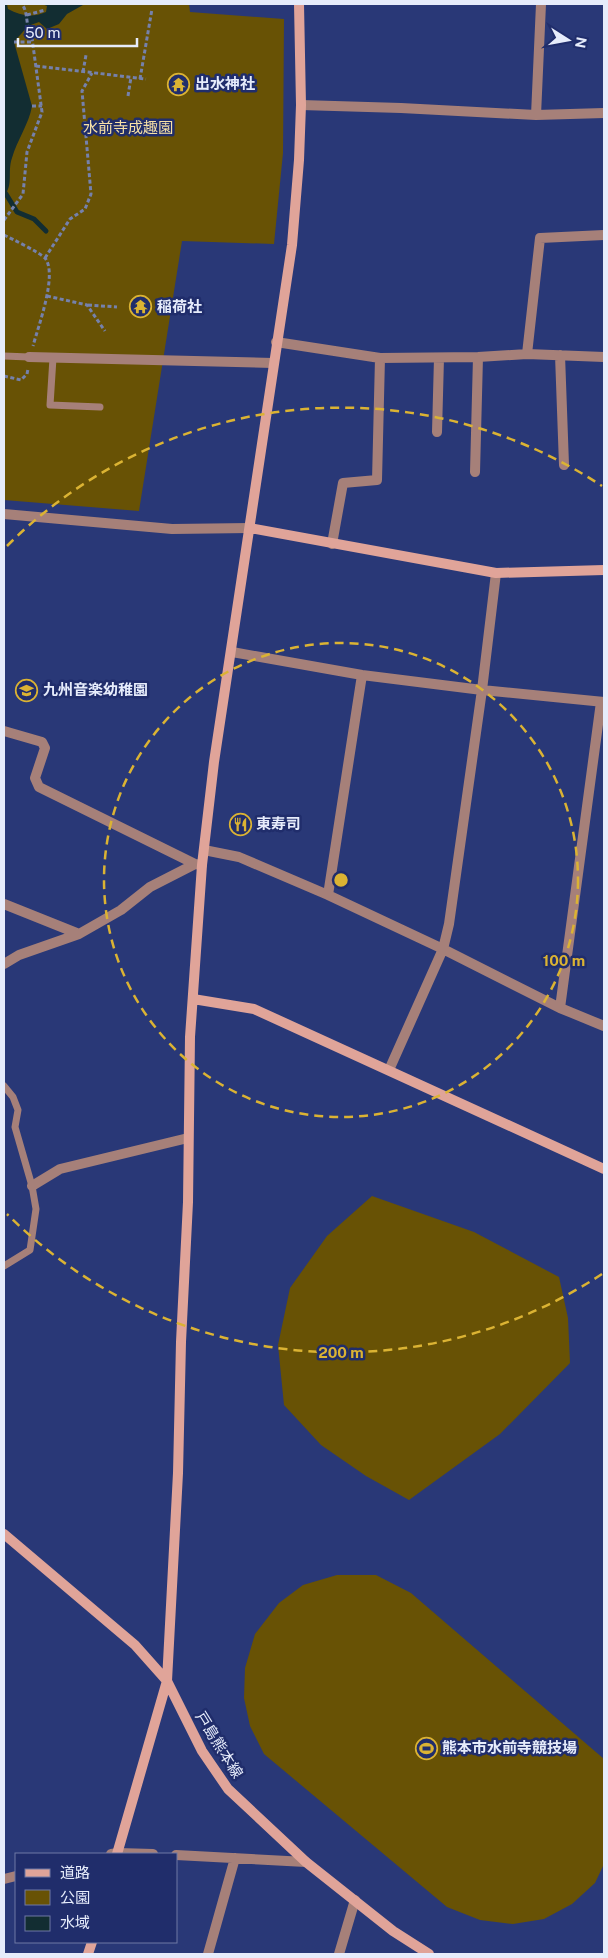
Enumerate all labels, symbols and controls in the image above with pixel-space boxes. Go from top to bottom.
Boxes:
scale bar [18,15,136,47]
north arrow [543,15,593,65]
text: 50 m [25,24,60,41]
text: N [572,36,590,49]
temple icon: 出水神社 [167,72,191,96]
place label: 出水神社 [195,75,255,92]
park label: 水前寺成趣園 [83,119,173,136]
temple icon: 稲荷社 [129,295,153,319]
place label: 稲荷社 [157,298,202,315]
school or university icon: 九州音楽幼稚園 [15,678,39,702]
place label: 九州音楽幼稚園 [43,681,148,698]
restaurant icon: 東寿司 [228,812,252,836]
place label: 東寿司 [256,815,301,832]
centre of rings [332,871,350,889]
text: 100 m [543,952,585,969]
text: 200 m [318,1344,364,1361]
street label: 戸島熊本線 [192,1708,247,1781]
sports icon: 熊本市水前寺競技場 [414,1736,438,1760]
place label: 熊本市水前寺競技場 [442,1739,577,1756]
legend [15,1853,178,1943]
text: 道路 [60,1864,90,1881]
text: 公園 [60,1889,90,1906]
text: 水域 [60,1914,90,1931]

